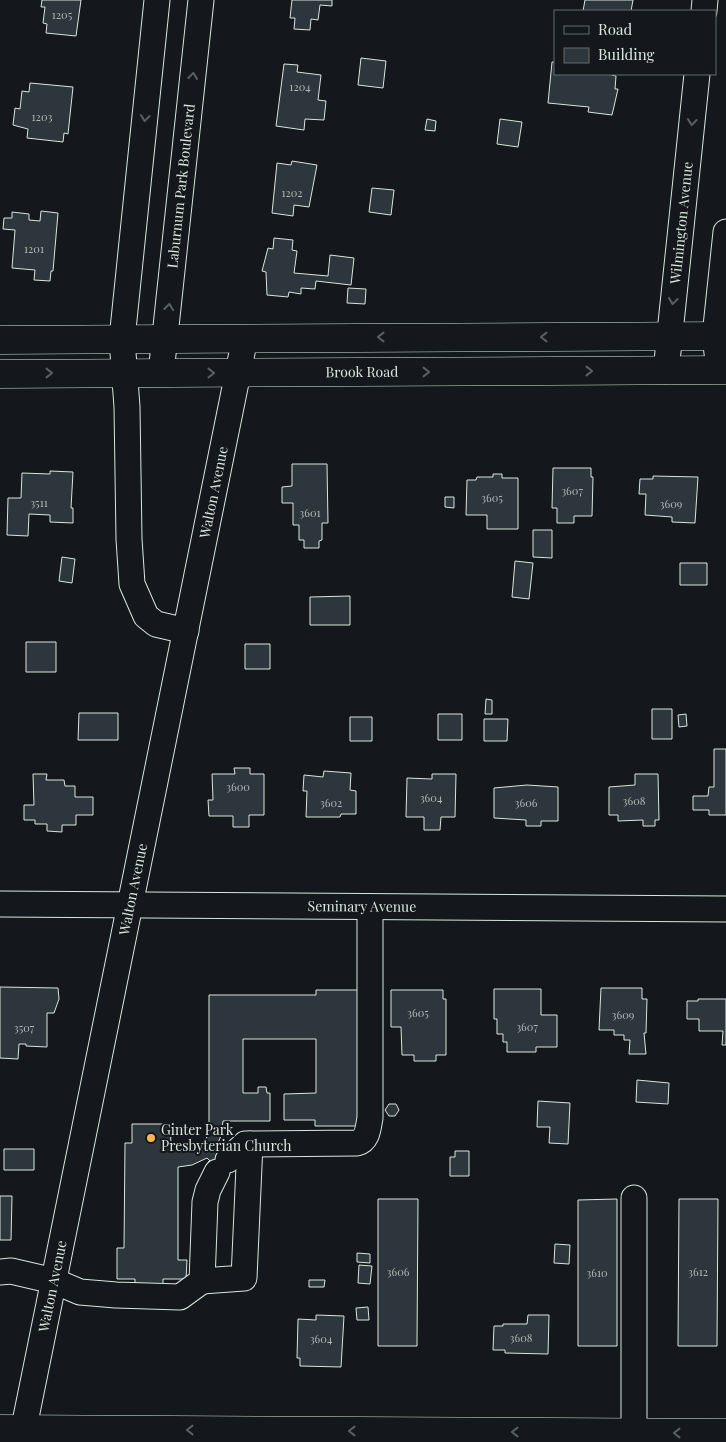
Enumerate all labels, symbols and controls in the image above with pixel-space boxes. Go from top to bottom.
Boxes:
house number: 1205 [52,7,73,22]
legend [554,10,716,75]
text: Road [598,19,632,39]
text: Building [598,44,655,64]
one-way arrow [187,72,198,80]
house number: 1204 [289,79,311,94]
street label: Laburnum Park Boulevard [162,103,199,269]
house number: 1203 [32,109,52,124]
one-way arrow [140,114,151,122]
one-way arrow [687,119,698,127]
street label: Wilmington Avenue [665,161,697,286]
house number: 1202 [281,185,303,200]
house number: 1201 [24,241,44,256]
one-way arrow [668,298,679,306]
one-way arrow [163,303,174,311]
one-way arrow [377,332,385,343]
one-way arrow [539,332,547,342]
street label: Brook Road [326,362,398,381]
one-way arrow [585,366,593,377]
one-way arrow [422,367,430,377]
one-way arrow [45,368,53,379]
one-way arrow [208,368,215,378]
street label: Walton Avenue [194,445,232,541]
house number: 3607 [561,483,583,498]
house number: 3605 [481,490,503,505]
house number: 3511 [30,495,48,510]
house number: 3609 [660,496,683,511]
house number: 3601 [299,505,321,520]
house number: 3600 [226,779,250,794]
house number: 3604 [420,790,443,805]
house number: 3608 [623,793,646,808]
house number: 3602 [320,795,342,810]
house number: 3606 [515,795,538,810]
street label: Walton Avenue [114,842,151,938]
street label: Seminary Avenue [308,896,416,916]
house number: 3605 [407,1005,429,1020]
house number: 3609 [612,1007,635,1022]
house number: 3607 [516,1019,538,1034]
house number: 3507 [14,1020,35,1035]
place label: Ginter Park Presbyterian Church [161,1120,292,1155]
marker: Ginter Park Presbyterian Church [145,1132,157,1144]
street label: Walton Avenue [33,1238,71,1335]
house number: 3606 [387,1264,410,1279]
house number: 3612 [688,1264,708,1279]
house number: 3610 [586,1265,608,1280]
house number: 3608 [510,1330,533,1345]
house number: 3604 [310,1331,333,1346]
one-way arrow [186,1425,194,1435]
one-way arrow [348,1426,356,1436]
one-way arrow [511,1427,518,1437]
one-way arrow [673,1428,681,1438]

